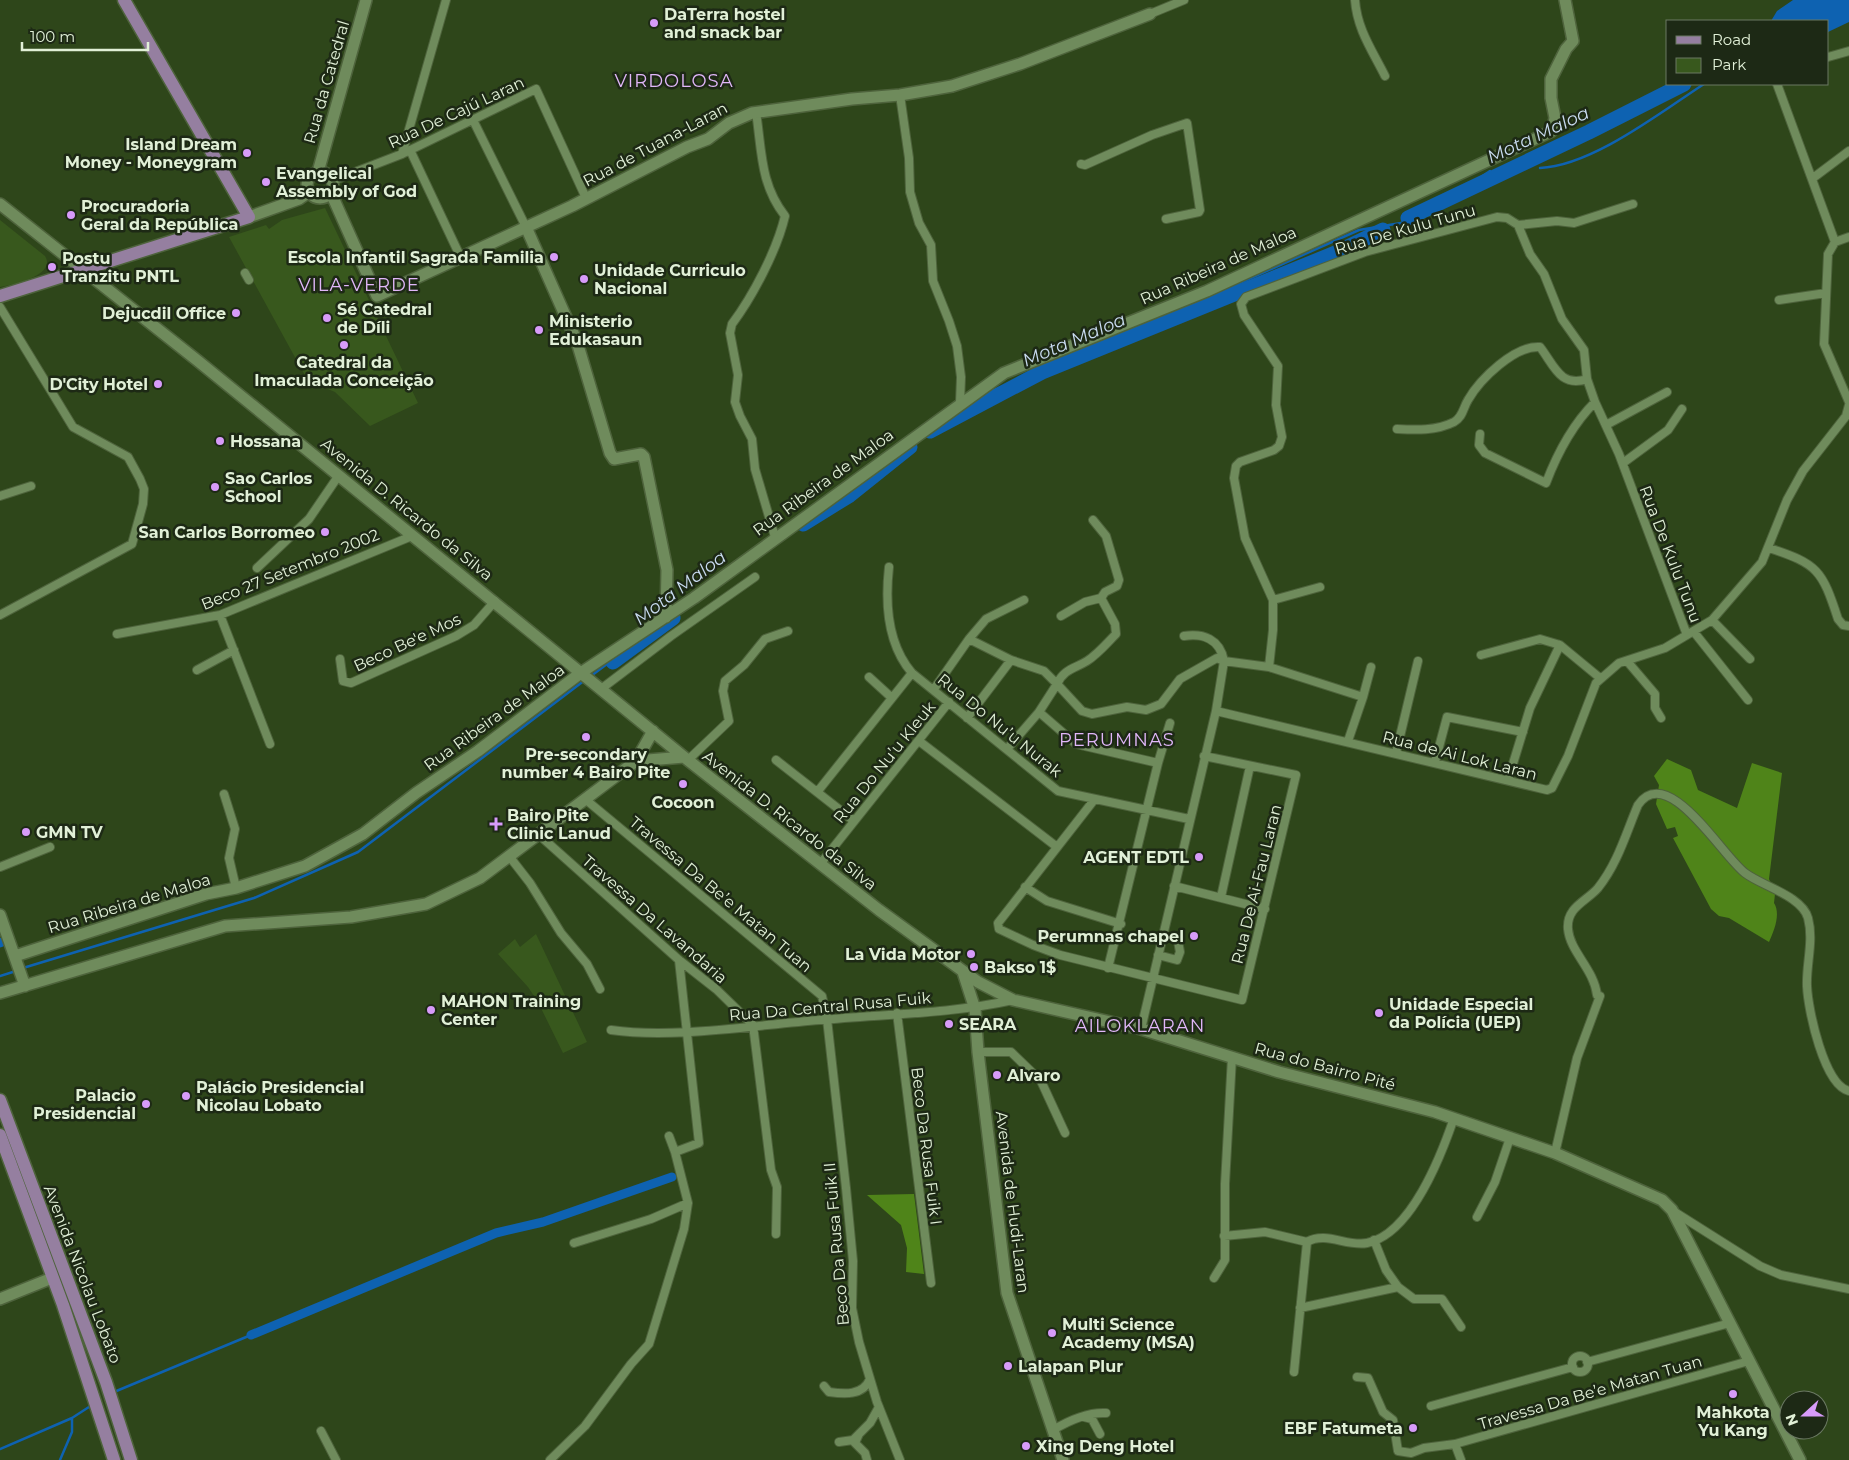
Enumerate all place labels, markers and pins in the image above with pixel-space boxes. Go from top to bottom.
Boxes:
place label: DaTerra hostel and snack bar [664,5,785,42]
marker: DaTerra hostel and snack bar [648,17,660,29]
place label: Island Dream Money - Moneygram [65,135,237,172]
marker: Island Dream Money - Moneygram [241,147,253,159]
place label: Evangelical Assembly of God [275,164,417,201]
marker: Evangelical Assembly of God [260,176,272,188]
place label: Procuradoria Geral da República [81,197,238,234]
marker: Procuradoria Geral da República [65,209,77,221]
place label: Escola Infantil Sagrada Familia [287,248,544,267]
place label: Postu Tranzitu PNTL [62,249,179,286]
marker: Escola Infantil Sagrada Familia [548,251,560,263]
marker: Postu Tranzitu PNTL [46,261,58,273]
place label: Unidade Curriculo Nacional [594,261,746,298]
marker: Unidade Curriculo Nacional [578,273,590,285]
place label: Sé Catedral de Díli [337,300,432,337]
place label: Dejucdil Office [102,304,226,323]
marker: Dejucdil Office [230,307,242,319]
marker: Sé Catedral de Díli [321,312,333,324]
place label: Ministerio Edukasaun [549,312,642,349]
marker: Ministerio Edukasaun [533,324,545,336]
marker: Catedral da Imaculada Conceição [338,339,350,351]
place label: Catedral da Imaculada Conceição [254,353,434,391]
place label: D'City Hotel [50,375,148,394]
marker: D'City Hotel [152,378,164,390]
place label: Hossana [230,432,301,451]
marker: Hossana [214,435,226,447]
place label: Sao Carlos School [225,469,313,506]
marker: Sao Carlos School [209,481,221,493]
place label: San Carlos Borromeo [139,523,315,542]
marker: San Carlos Borromeo [319,526,331,538]
marker: Pre-secondary number 4 Bairo Pite [580,731,592,743]
place label: Pre-secondary number 4 Bairo Pite [502,745,670,782]
marker: Cocoon [677,778,689,790]
place label: Cocoon [651,793,715,812]
place label: Bairo Pite Clinic Lanud [507,806,611,843]
marker: Bairo Pite Clinic Lanud [489,817,503,831]
place label: GMN TV [36,823,104,842]
marker: GMN TV [20,826,32,838]
place label: AGENT EDTL [1082,848,1189,867]
marker: AGENT EDTL [1193,851,1205,863]
place label: Perumnas chapel [1037,927,1184,946]
marker: Perumnas chapel [1188,930,1200,942]
place label: La Vida Motor [845,945,961,964]
marker: La Vida Motor [965,948,977,960]
place label: Bakso 1$ [984,958,1056,977]
marker: Bakso 1$ [968,961,980,973]
place label: MAHON Training Center [441,992,581,1029]
place label: Unidade Especial da Polícia (UEP) [1389,995,1533,1032]
marker: MAHON Training Center [425,1004,437,1016]
marker: Unidade Especial da Polícia (UEP) [1373,1007,1385,1019]
place label: SEARA [959,1015,1017,1034]
marker: SEARA [943,1018,955,1030]
place label: Alvaro [1006,1066,1060,1085]
marker: Alvaro [991,1069,1003,1081]
place label: Palácio Presidencial Nicolau Lobato [196,1078,364,1115]
place label: Palacio Presidencial [33,1086,136,1123]
marker: Palácio Presidencial Nicolau Lobato [180,1090,192,1102]
marker: Palacio Presidencial [140,1098,152,1110]
place label: Multi Science Academy (MSA) [1061,1315,1195,1352]
marker: Multi Science Academy (MSA) [1046,1327,1058,1339]
place label: Lalapan Plur [1018,1357,1123,1376]
marker: Lalapan Plur [1002,1360,1014,1372]
marker: Mahkota Yu Kang [1727,1388,1739,1400]
place label: Mahkota Yu Kang [1696,1403,1770,1440]
place label: EBF Fatumeta [1284,1419,1403,1438]
marker: EBF Fatumeta [1407,1422,1419,1434]
place label: Xing Deng Hotel [1036,1437,1174,1456]
marker: Xing Deng Hotel [1020,1440,1032,1452]

